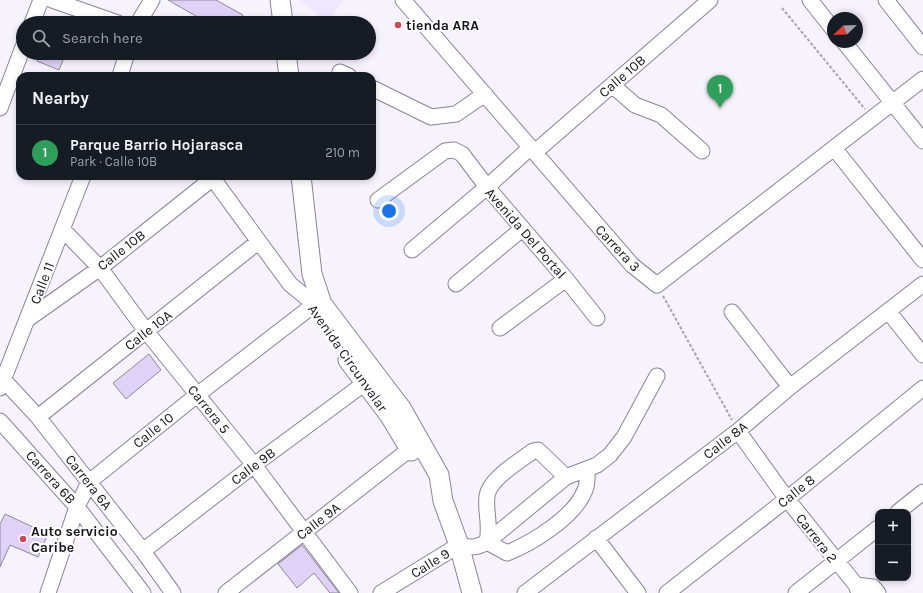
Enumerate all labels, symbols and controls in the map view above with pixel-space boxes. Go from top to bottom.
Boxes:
north arrow [827,12,863,48]
search box [16,16,376,60]
place label: tienda ARA [406,17,479,34]
marker: tienda ARA [393,20,403,30]
icon: search [30,27,52,49]
text: Search here [62,29,143,47]
street label: Calle 10B [596,52,649,101]
pin: 1 [707,75,733,108]
text: Nearby [32,88,89,108]
text: Parque Barrio Hojarasca [70,136,243,154]
text: 1 [43,145,47,160]
text: 210 m [325,145,360,160]
text: Park · Calle 10B [70,154,157,169]
street label: Avenida Del Portal [482,184,570,282]
your location [379,201,399,221]
street label: Carrera 3 [592,221,644,275]
street label: Calle 10B [94,226,149,274]
street label: Calle 11 [27,260,58,307]
street label: Avenida Circunvalar [304,301,392,416]
street label: Calle 10A [121,307,175,354]
street label: Carrera 5 [184,382,233,437]
street label: Calle 10 [129,409,177,452]
street label: Calle 8A [700,418,751,463]
street label: Calle 9B [228,444,279,489]
street label: Carrera 6B [22,447,79,508]
street label: Carrera 6A [62,451,116,513]
street label: Calle 8 [774,471,818,512]
street label: Calle 9A [293,499,344,544]
map controls [875,509,911,581]
button: + [875,509,911,545]
street label: Carrera 2 [792,510,841,566]
place label: Auto servicio Caribe [31,523,118,556]
marker: Auto servicio Caribe [18,534,28,544]
street label: Calle 9 [408,545,453,582]
button: − [875,545,911,581]

